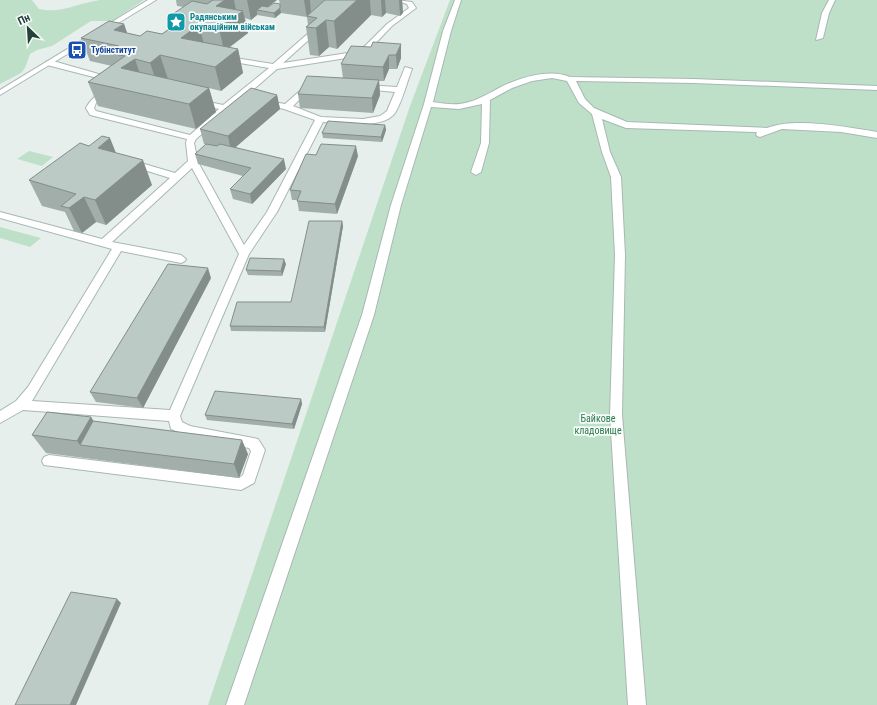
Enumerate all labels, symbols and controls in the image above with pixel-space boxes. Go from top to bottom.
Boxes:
north arrow [8,8,48,48]
text: Пн [16,11,32,28]
place icon: Радянським окупаційним військам [165,11,187,33]
place label: Радянським окупаційним військам [190,12,275,32]
bus stop icon: Тубінститут [66,39,88,61]
place label: Тубінститут [91,45,136,55]
park label: Байкове кладовище [574,413,622,436]

